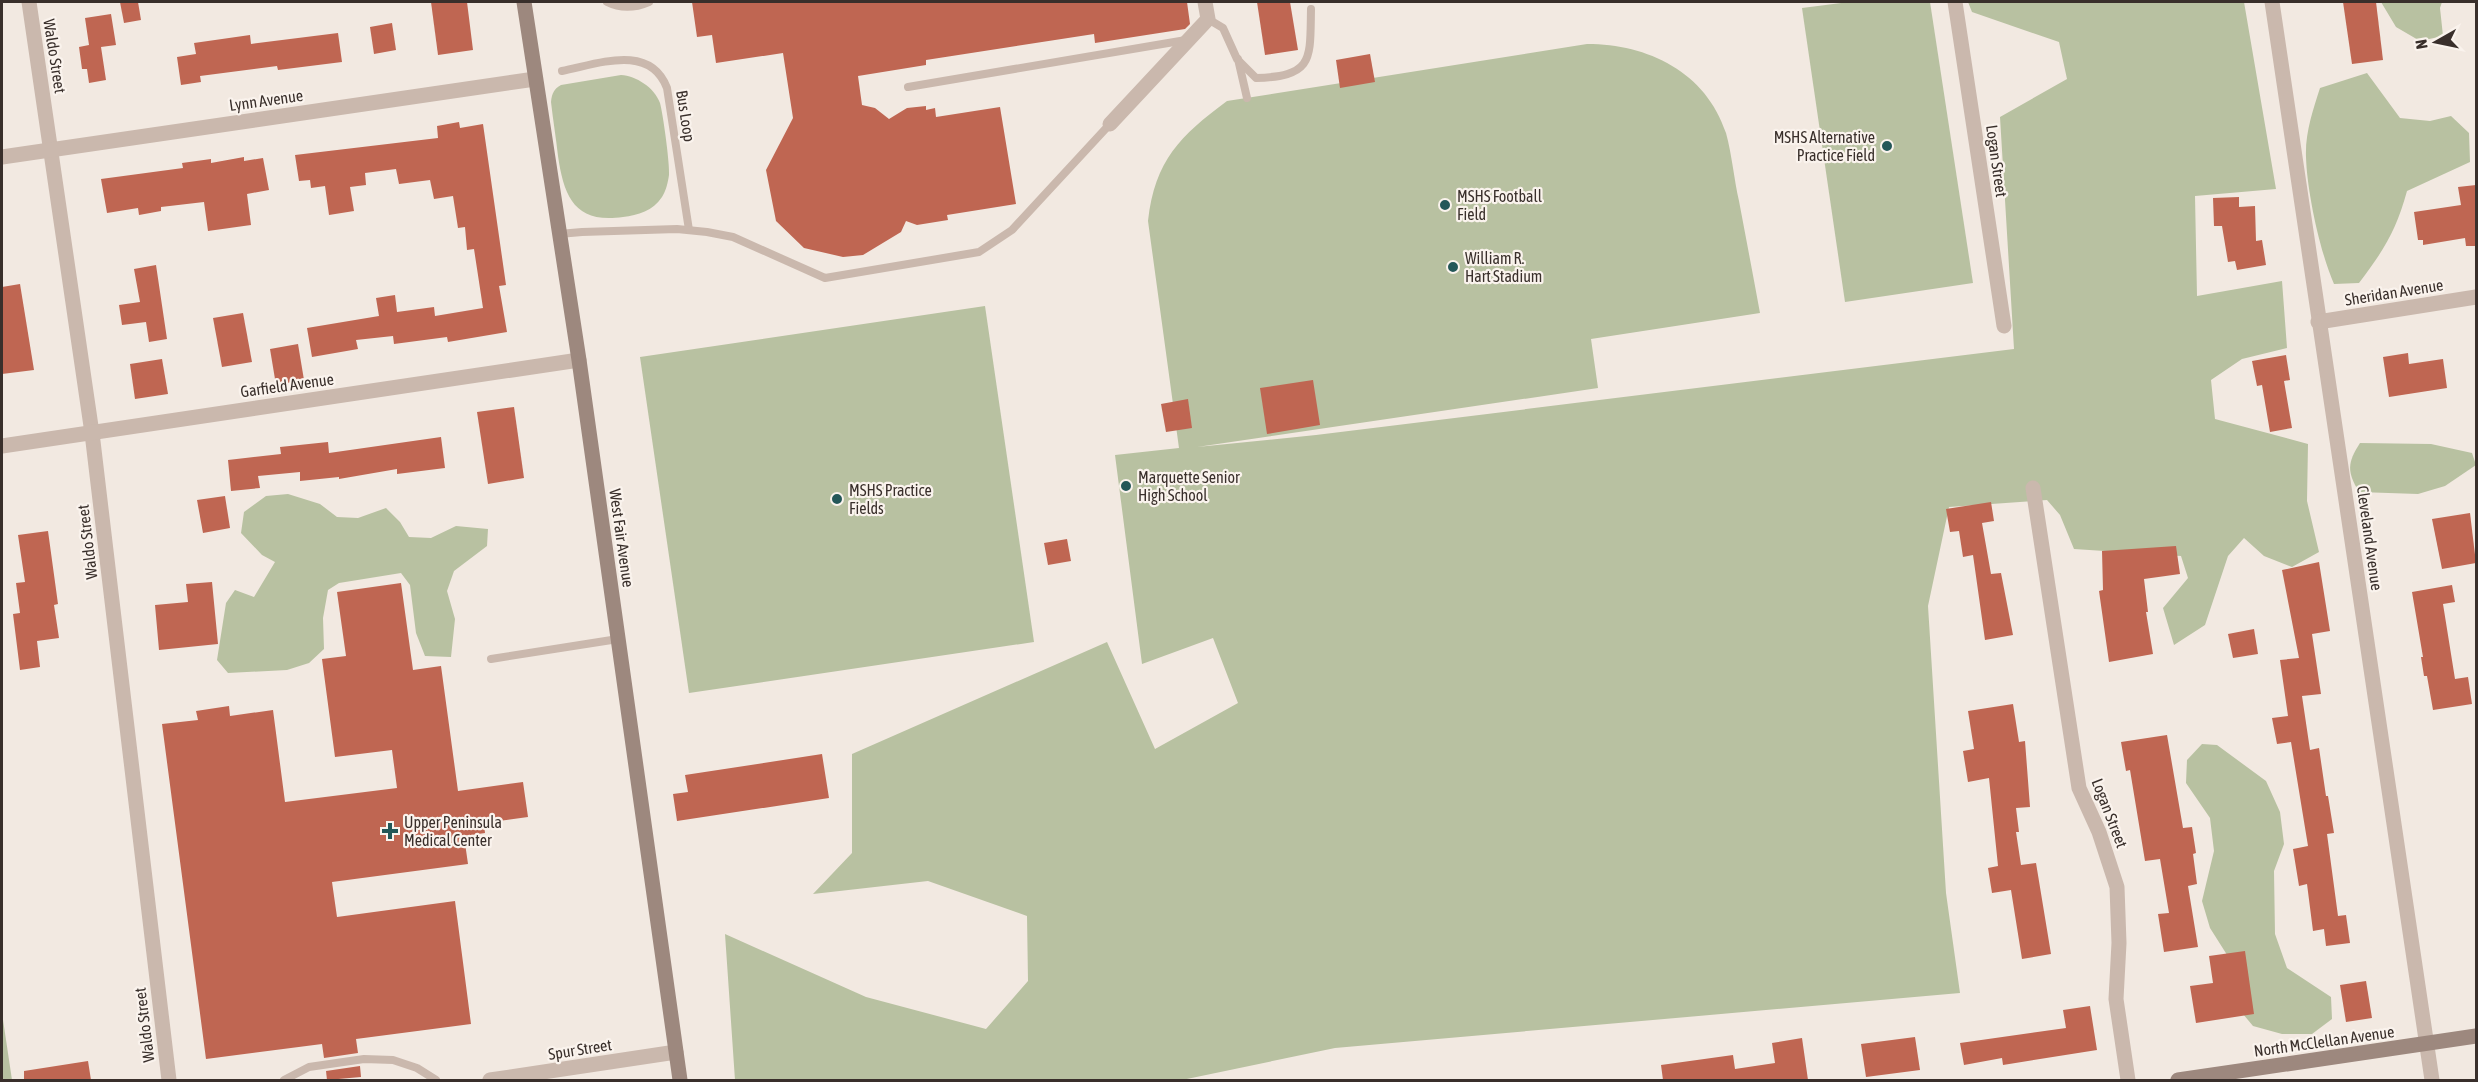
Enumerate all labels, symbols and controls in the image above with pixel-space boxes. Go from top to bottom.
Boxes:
north arrow [2406,12,2466,72]
street label: Waldo Street [40,18,70,95]
text: N [2412,38,2431,50]
street label: Lynn Avenue [228,86,304,115]
street label: Bus Loop [672,89,699,143]
street label: Logan Street [1982,124,2011,199]
place label: MSHS Alternative Practice Field [1774,128,1875,164]
marker: MSHS Alternative Practice Field [1880,139,1894,153]
place label: MSHS Football Field [1457,187,1543,223]
marker: MSHS Football Field [1438,198,1452,212]
place label: William R. Hart Stadium [1465,249,1542,285]
marker: William R. Hart Stadium [1446,260,1460,274]
street label: Sheridan Avenue [2343,275,2445,309]
street label: Garfield Avenue [239,370,335,400]
place label: Marquette Senior High School [1138,468,1240,505]
marker: Marquette Senior High School [1119,479,1133,493]
place label: MSHS Practice Fields [849,481,932,517]
street label: Cleveland Avenue [2354,484,2386,592]
street label: West Fair Avenue [606,488,638,588]
marker: MSHS Practice Fields [830,492,844,506]
street label: Waldo Street [73,503,101,580]
street label: Logan Street [2088,776,2132,851]
place label: Upper Peninsula Medical Center [404,813,502,849]
marker: Upper Peninsula Medical Center [381,822,399,840]
street label: Waldo Street [130,986,158,1063]
street label: North McClellan Avenue [2253,1022,2395,1060]
street label: Spur Street [547,1035,614,1064]

